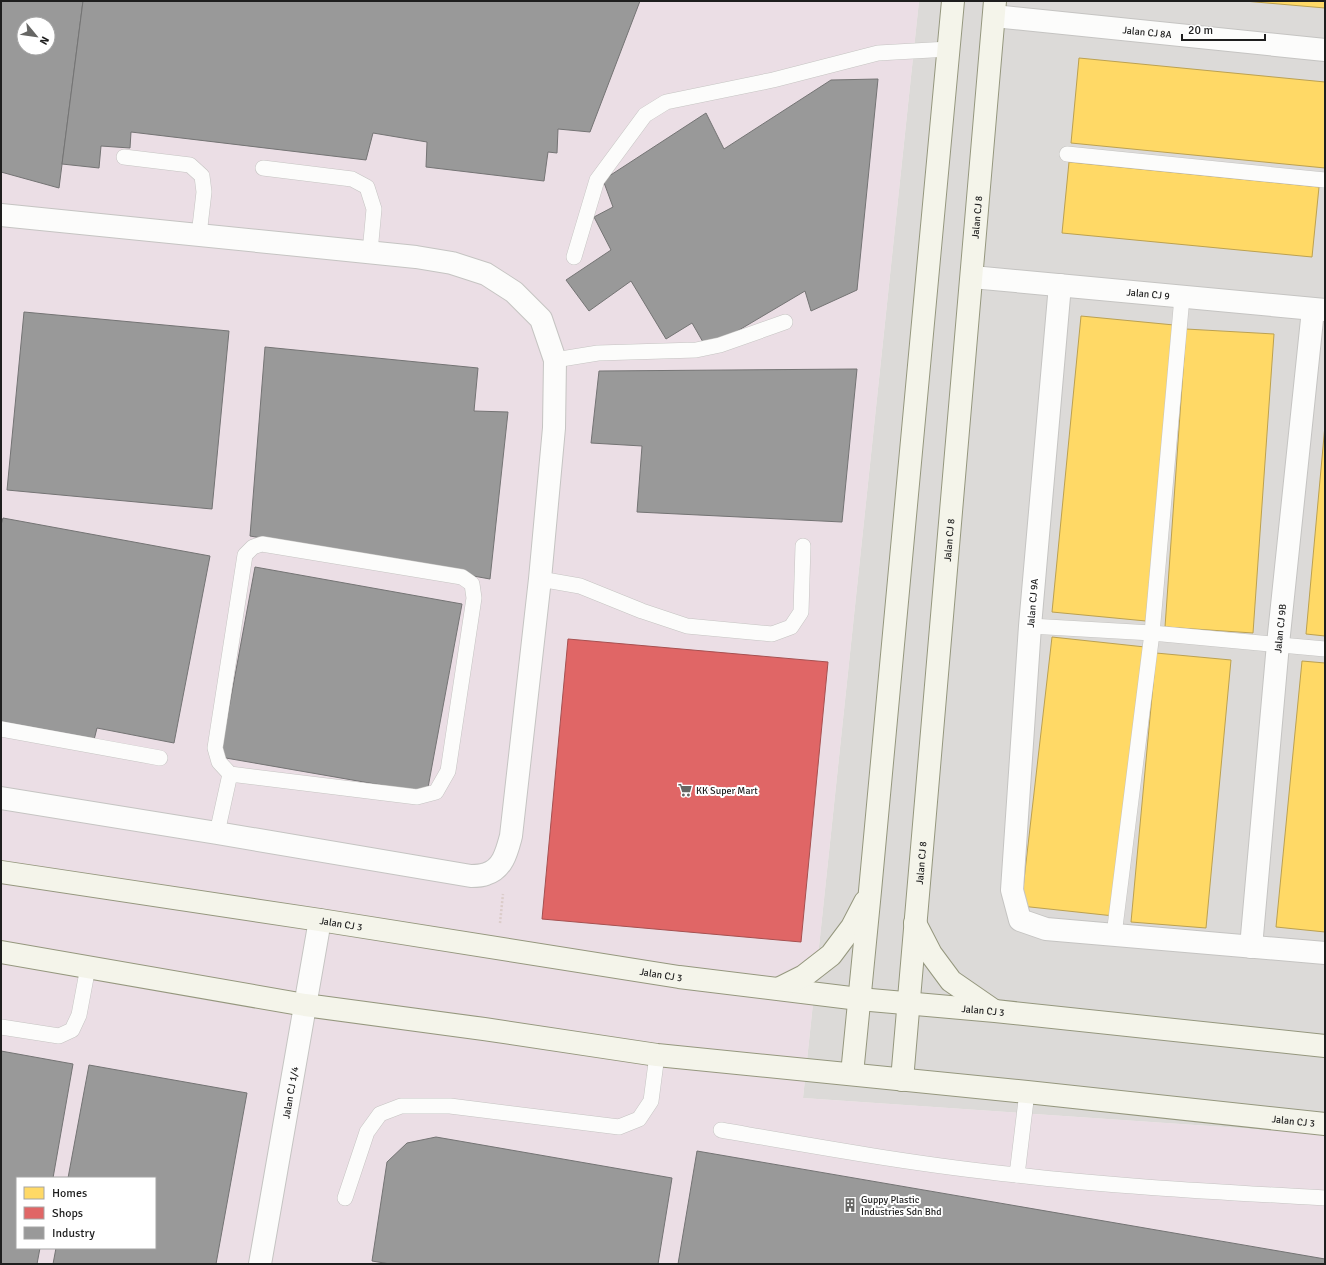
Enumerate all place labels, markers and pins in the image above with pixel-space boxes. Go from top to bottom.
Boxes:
supermarket icon: KK Super Mart [677,782,693,798]
place label: KK Super Mart [696,785,758,797]
place label: Guppy Plastic Industries Sdn Bhd [861,1194,941,1218]
building icon: Guppy Plastic Industries Sdn Bhd [842,1197,858,1213]

